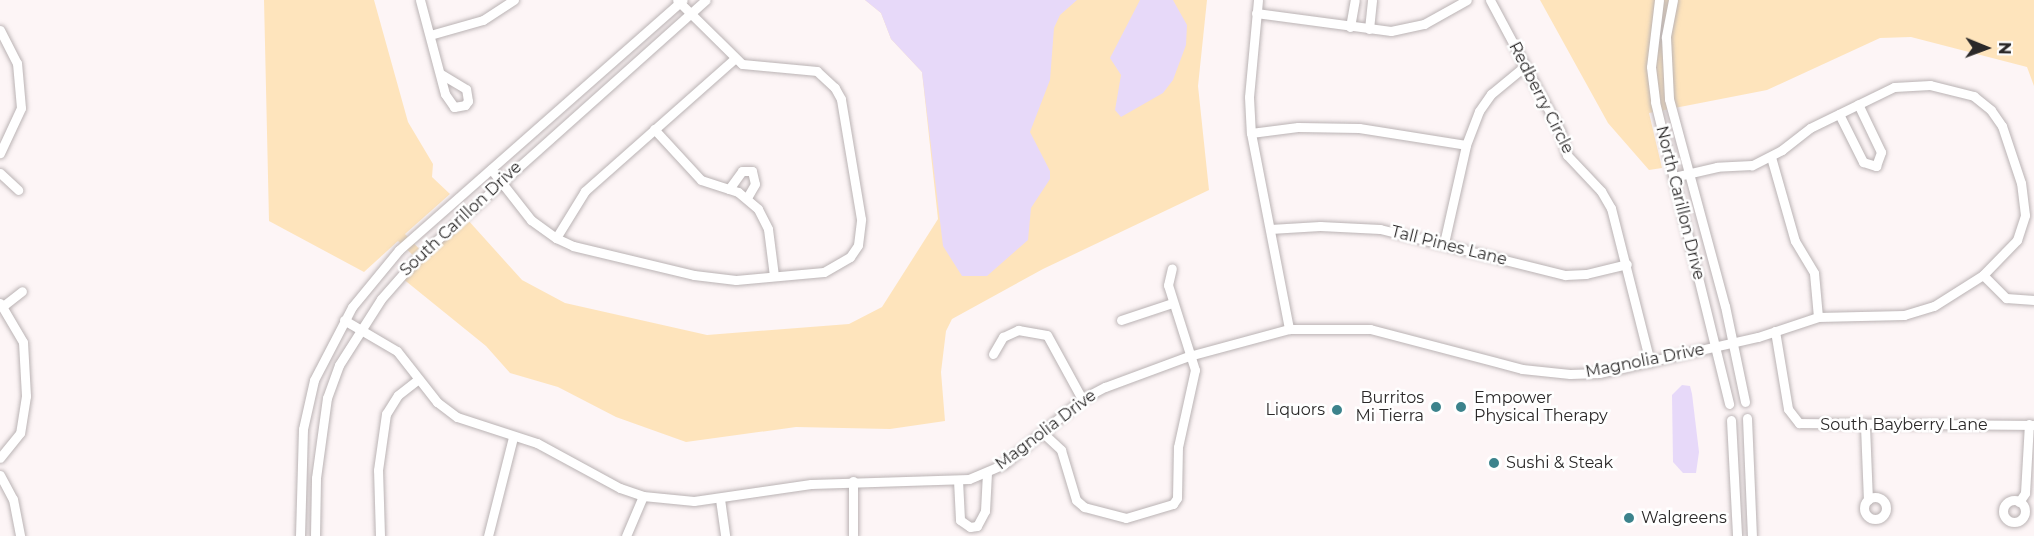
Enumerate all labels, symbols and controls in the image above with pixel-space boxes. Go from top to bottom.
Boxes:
north arrow [1956,18,2016,78]
street label: Redberry Circle [1505,39,1577,157]
text: N [1995,42,2014,55]
street label: North Carillon Drive [1652,124,1708,282]
street label: South Carillon Drive [396,158,526,280]
street label: Tall Pines Lane [1389,222,1509,270]
street label: Magnolia Drive [1584,340,1706,382]
street label: Magnolia Drive [992,386,1100,474]
place label: Burritos Mi Tierra [1356,388,1424,426]
place label: Empower Physical Therapy [1474,388,1608,426]
marker: Empower Physical Therapy [1452,398,1470,416]
place label: Liquors [1265,400,1325,420]
marker: Burritos Mi Tierra [1429,400,1443,414]
marker: Liquors [1330,403,1344,417]
street label: South Bayberry Lane [1820,415,1988,435]
place label: Sushi & Steak [1506,453,1613,473]
marker: Sushi & Steak [1487,456,1501,470]
place label: Walgreens [1641,508,1727,528]
marker: Walgreens [1622,511,1636,525]

